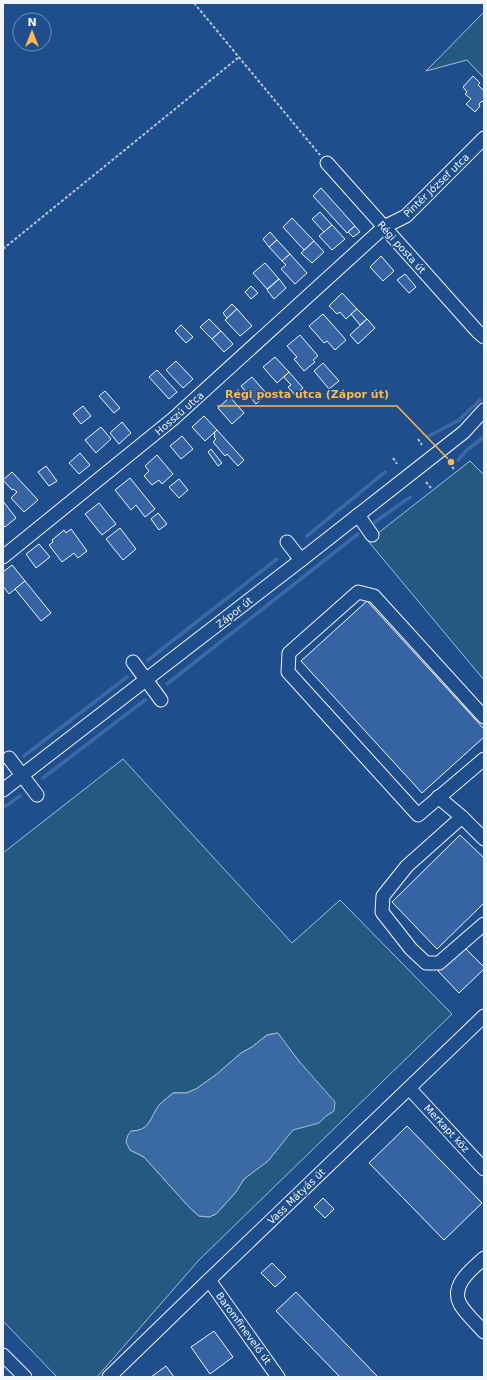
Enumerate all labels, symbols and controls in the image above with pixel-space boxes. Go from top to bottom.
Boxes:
north arrow [12,12,52,52]
text: N [27,16,37,29]
street label: Pintér József utca [401,151,471,219]
street label: Régi posta út [375,219,428,276]
callout: Régi posta utca (Zápor út) [217,383,397,406]
text: Régi posta utca (Zápor út) [225,388,389,401]
street label: Hosszú utca [153,389,206,437]
street label: Zápor út [214,595,255,630]
street label: Merkapt köz [422,1102,471,1154]
street label: Vass Mátyás út [265,1166,327,1226]
street label: Baromfinevelő út [214,1290,273,1366]

